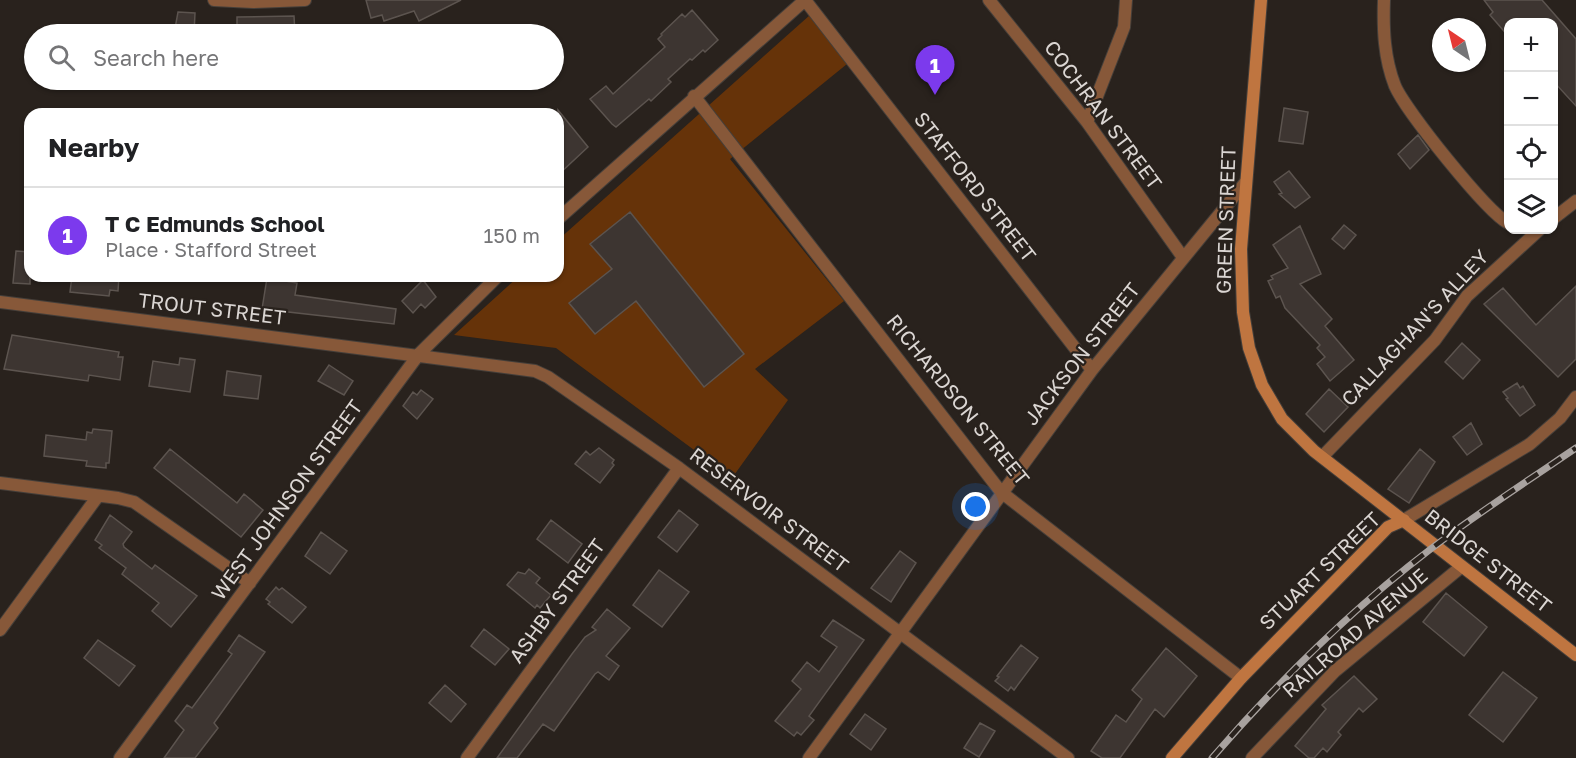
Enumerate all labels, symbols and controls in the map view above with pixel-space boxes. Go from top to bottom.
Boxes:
north arrow [1432,18,1486,72]
map controls [1504,18,1558,234]
button: + [1504,18,1558,72]
search box [24,24,564,90]
street label: COCHRAN STREET [1040,35,1168,193]
icon: search [45,41,78,74]
text: Search here [93,44,219,71]
pin: 1 [916,46,954,95]
button: − [1504,72,1558,126]
street label: STAFFORD STREET [910,107,1042,266]
button: locate [1504,126,1558,180]
text: Nearby [48,132,139,163]
street label: GREEN STREET [1210,146,1240,294]
button: layers [1504,180,1558,234]
text: T C Edmunds School [105,210,325,237]
text: 1 [62,223,73,247]
text: 150 m [484,223,540,247]
text: Place · Stafford Street [105,237,317,261]
street label: CALLAGHAN'S ALLEY [1336,244,1493,410]
street label: JACKSON STREET [1018,277,1144,429]
street label: TROUT STREET [137,287,287,329]
street label: RICHARDSON STREET [882,309,1035,490]
street label: WEST JOHNSON STREET [206,395,367,604]
street label: RESERVOIR STREET [686,442,854,577]
your location [961,492,990,521]
street label: BRIDGE STREET [1420,503,1557,617]
street label: STUART STREET [1254,506,1385,634]
street label: ASHBY STREET [503,534,609,667]
street label: RAILROAD AVENUE [1277,563,1432,702]

